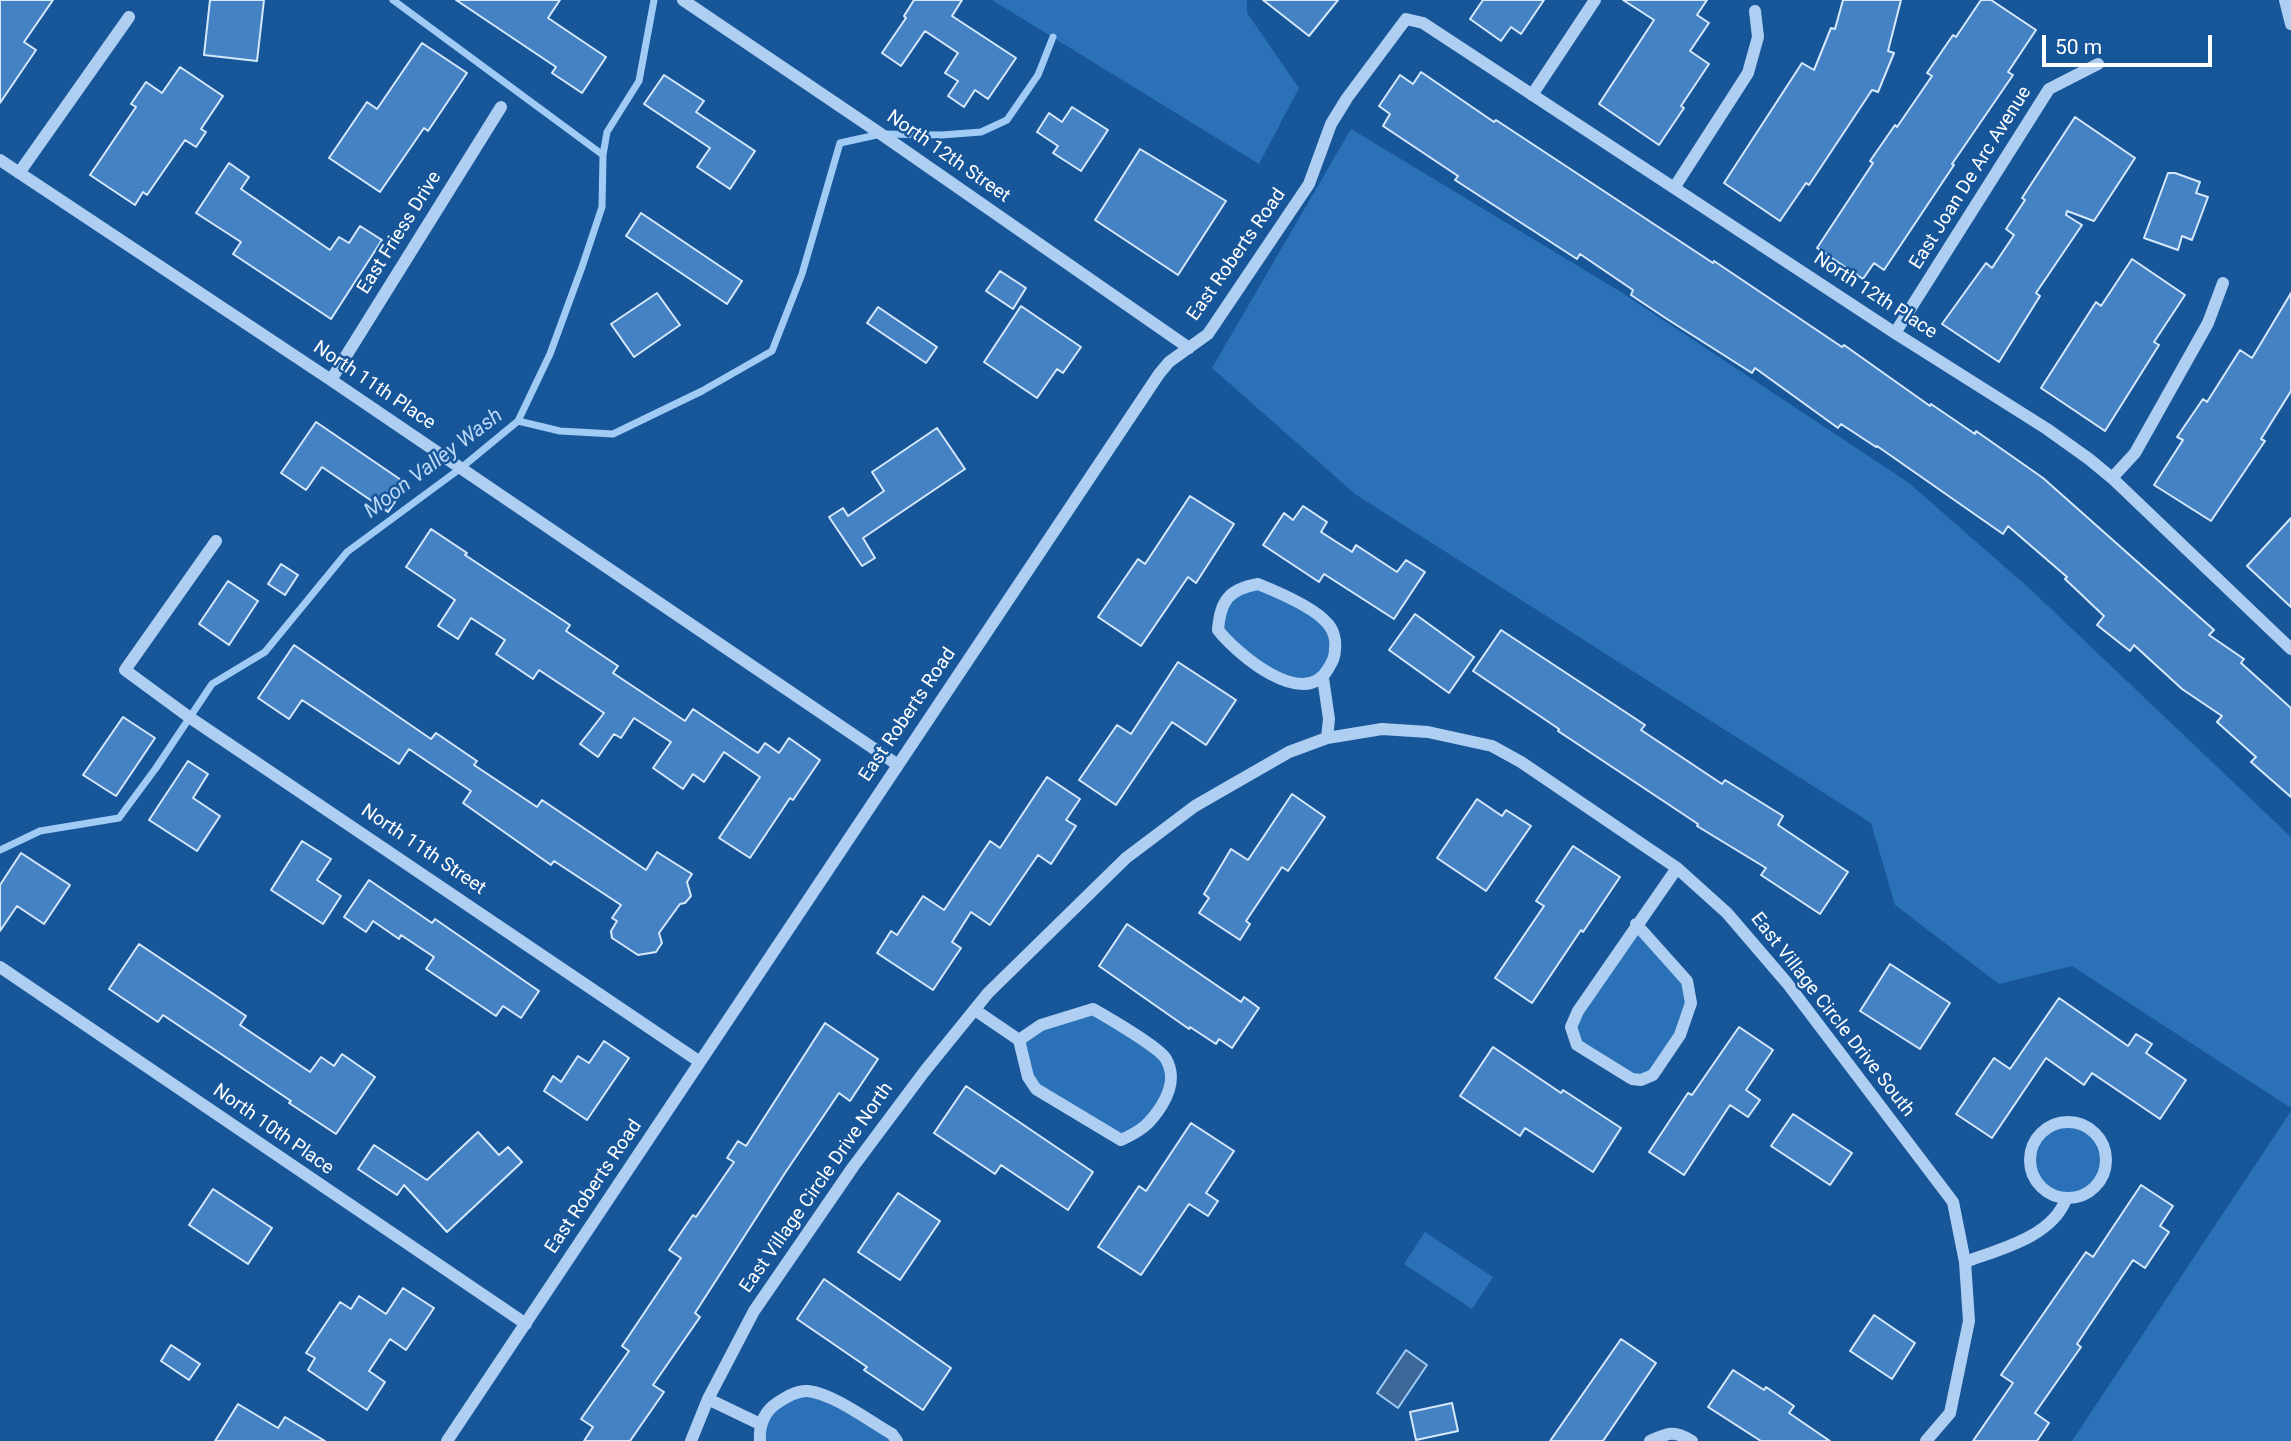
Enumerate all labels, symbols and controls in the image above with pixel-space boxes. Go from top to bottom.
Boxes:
scale bar [2046,21,2216,65]
text: 50 m [2055,35,2102,59]
street label: East Joan De Arc Avenue [1905,82,2037,274]
street label: North 12th Street [882,106,1014,208]
street label: East Friess Drive [353,167,447,299]
street label: East Roberts Road [1183,184,1291,326]
street label: North 12th Place [1809,248,1941,344]
street label: North 11th Place [309,337,439,435]
water label: Moon Valley Wash [360,404,508,524]
street label: East Roberts Road [855,644,961,786]
street label: North 11th Street [356,800,490,900]
street label: East Village Circle Drive South [1745,908,1919,1122]
street label: East Village Circle Drive North [736,1078,898,1298]
street label: North 10th Place [208,1080,338,1180]
street label: East Roberts Road [541,1116,647,1258]

